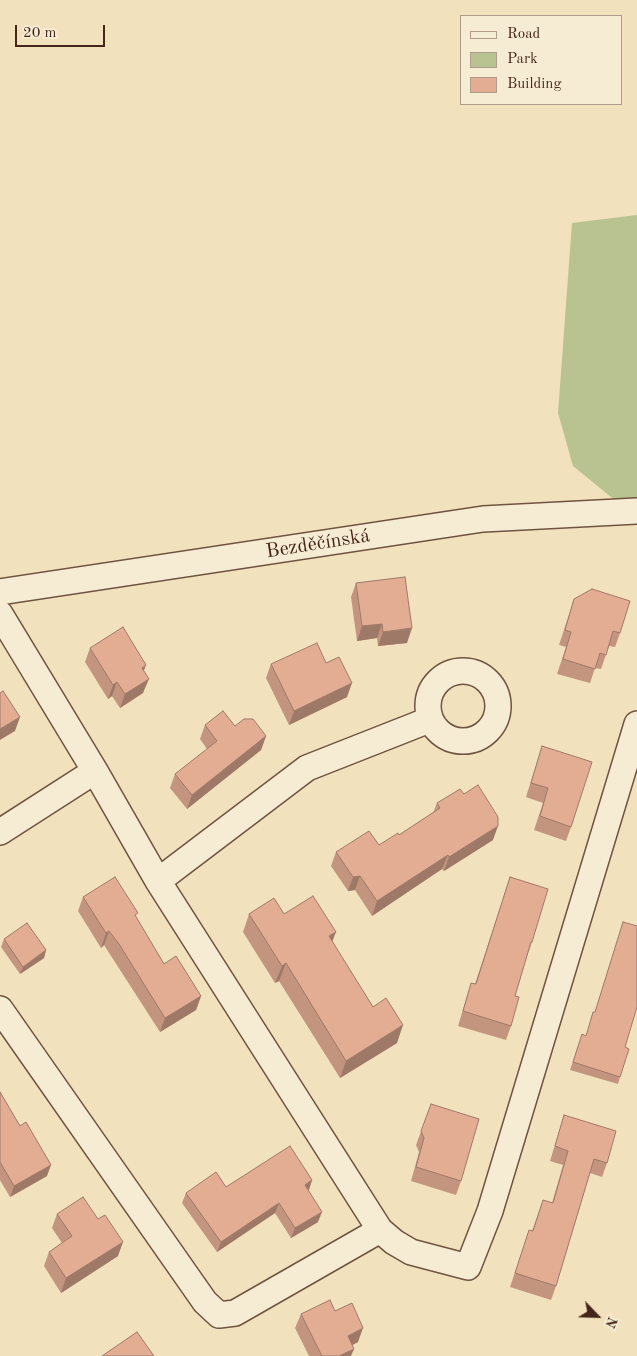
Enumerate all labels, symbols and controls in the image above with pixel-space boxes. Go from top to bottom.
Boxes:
scale bar [18,15,108,47]
legend [460,15,622,105]
text: 20 m [23,26,57,41]
text: Road [507,27,540,42]
text: Park [507,52,538,67]
text: Building [507,77,562,92]
street label: Bezděčínská [264,524,372,564]
north arrow [572,1291,622,1341]
text: N [602,1314,619,1330]

